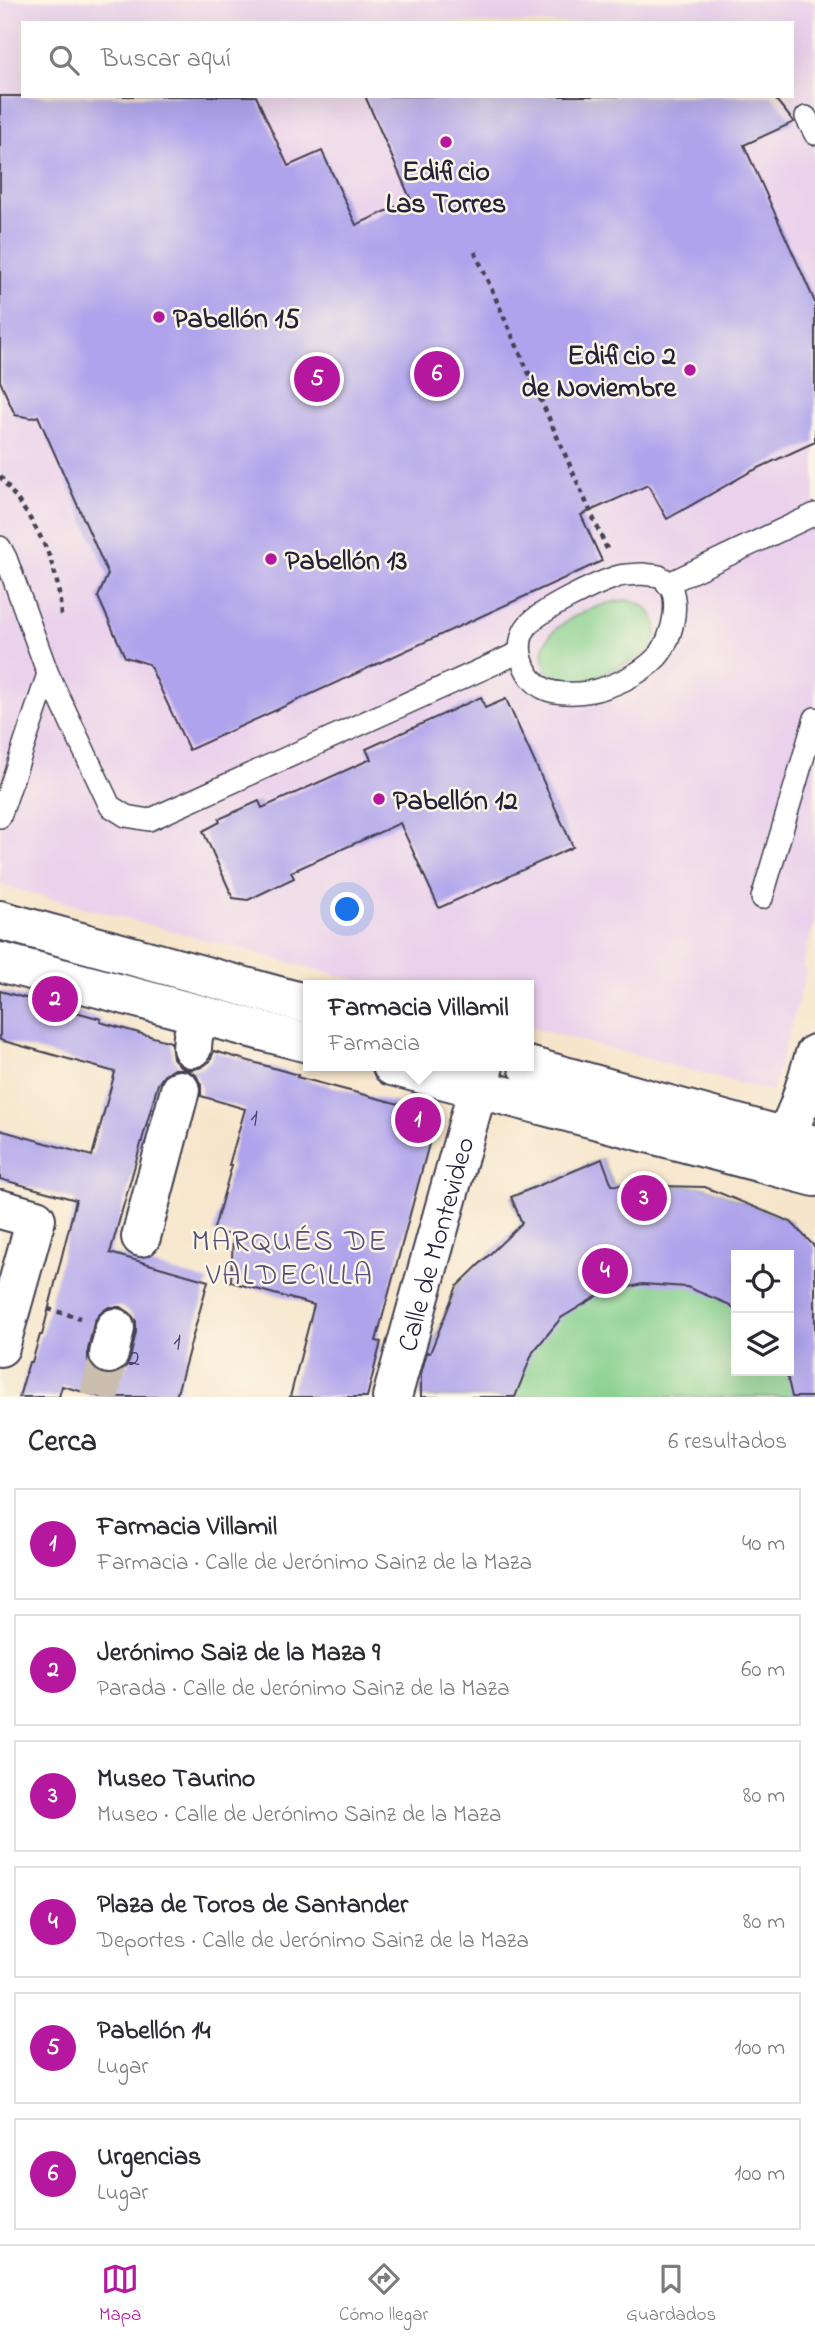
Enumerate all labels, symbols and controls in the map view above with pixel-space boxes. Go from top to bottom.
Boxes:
search box [21,21,794,98]
icon: search [45,41,83,79]
text: Buscar aquí [101,41,231,79]
marker: Edificio Las Torres [438,134,454,150]
place label: Edificio Las Torres [386,153,506,226]
place label: Pabellón 15 [173,300,300,341]
marker: Pabellón 15 [151,309,167,325]
place label: Edificio 2 de Noviembre [521,337,677,410]
pin: 6 [414,348,460,400]
pin: 5 [294,353,340,405]
marker: Edificio 2 de Noviembre [682,362,698,378]
place label: Pabellón 13 [285,542,407,583]
marker: Pabellón 13 [263,551,279,567]
place label: Pabellón 12 [393,782,518,823]
marker: Pabellón 12 [371,791,387,807]
your location [330,892,364,926]
pin: 2 [32,973,78,1025]
popup [303,980,534,1071]
text: Farmacia Villamil [328,990,509,1028]
text: Farmacia [328,1028,420,1061]
pin: 1 [395,1094,441,1146]
house number: 1 [250,1102,258,1137]
street label: Calle de Montevideo [389,1133,487,1357]
pin: 3 [621,1172,667,1224]
district label: MARQUÉS DE VALDECILLA [192,1221,388,1299]
pin: 4 [582,1245,628,1297]
map controls [731,1250,794,1376]
button: locate [731,1250,794,1313]
button: layers [731,1313,794,1376]
house number: 1 [173,1326,181,1361]
house number: 2 [128,1342,140,1377]
text: Cerca [28,1421,97,1465]
text: 6 resultados [668,1426,787,1459]
text: Farmacia Villamil [97,1509,277,1547]
text: 1 [49,1528,57,1561]
text: 40 m [742,1528,785,1561]
text: Farmacia · Calle de Jerónimo Sainz de la Maza [97,1547,532,1580]
text: Jerónimo Saiz de la Maza 9 [97,1635,380,1673]
text: 2 [47,1654,59,1687]
text: 60 m [741,1654,785,1687]
text: Parada · Calle de Jerónimo Sainz de la Maza [97,1673,510,1706]
text: Museo Taurino [97,1761,255,1799]
text: 3 [48,1780,58,1813]
text: 80 m [743,1780,785,1813]
text: Museo · Calle de Jerónimo Sainz de la Maza [97,1799,501,1832]
text: Plaza de Toros de Santander [97,1887,408,1925]
text: 4 [48,1906,58,1939]
text: 80 m [743,1906,785,1939]
text: Deportes · Calle de Jerónimo Sainz de la Maza [97,1925,529,1958]
text: Pabellón 14 [97,2013,210,2051]
text: 5 [46,2032,60,2065]
text: 100 m [734,2032,785,2065]
text: Lugar [97,2051,149,2084]
text: Urgencias [97,2139,201,2177]
text: 6 [48,2158,58,2191]
text: 100 m [734,2158,785,2191]
text: Lugar [97,2177,149,2210]
tab: Mapa [99,2260,141,2329]
tab: Cómo llegar [339,2260,428,2329]
tab: Guardados [626,2260,716,2329]

